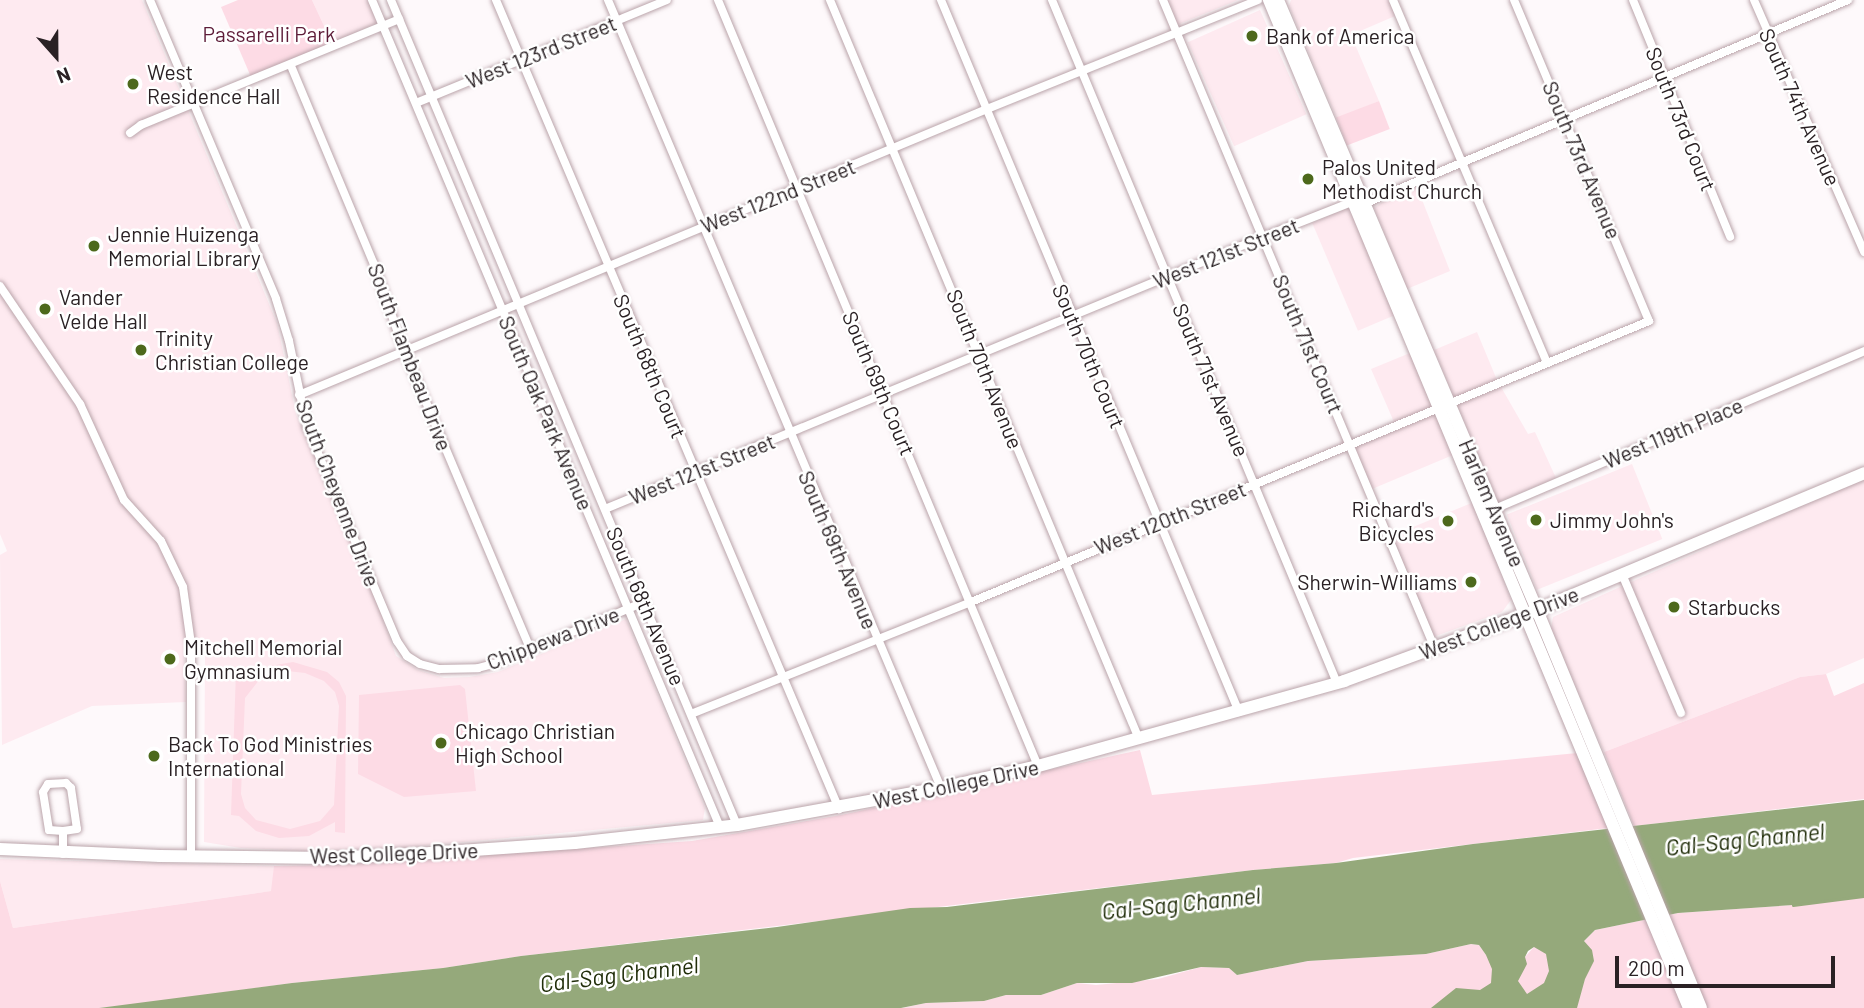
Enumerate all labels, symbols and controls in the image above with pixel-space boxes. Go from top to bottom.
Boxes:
street label: West 123rd Street [462,10,620,94]
north arrow [21,21,91,91]
park label: Passarelli Park [203,21,335,47]
place label: Bank of America [1266,23,1415,49]
street label: South 74th Avenue [1754,24,1846,190]
marker: Bank of America [1244,28,1260,44]
street label: South 73rd Court [1641,43,1721,195]
place label: West Residence Hall [147,59,280,109]
text: N [54,63,74,89]
marker: West Residence Hall [125,76,141,92]
street label: South 73rd Avenue [1537,77,1627,243]
street label: West 122nd Street [697,154,859,238]
place label: Palos United Methodist Church [1322,154,1482,204]
marker: Palos United Methodist Church [1300,171,1316,187]
street label: West 121st Street [1149,212,1303,294]
place label: Jennie Huizenga Memorial Library [108,221,261,271]
marker: Jennie Huizenga Memorial Library [86,238,102,254]
street label: South Flambeau Drive [363,260,457,454]
street label: South 71st Court [1267,271,1349,417]
street label: South 70th Court [1047,280,1131,432]
place label: Vander Velde Hall [59,284,147,334]
street label: South 70th Avenue [942,286,1028,452]
street label: South 68th Court [608,290,692,442]
street label: South 71st Avenue [1167,300,1255,460]
marker: Vander Velde Hall [37,301,53,317]
street label: South 69th Court [837,307,921,459]
street label: South Oak Park Avenue [494,312,598,514]
place label: Trinity Christian College [155,325,309,375]
marker: Trinity Christian College [133,342,149,358]
street label: West 119th Place [1599,392,1747,474]
street label: South Cheyenne Drive [291,396,385,590]
street label: West 121st Street [625,428,779,510]
street label: Harlem Avenue [1454,435,1530,571]
street label: South 69th Avenue [793,467,883,633]
street label: West 120th Street [1091,476,1249,560]
place label: Richard's Bicycles [1352,496,1434,546]
place label: Jimmy John's [1550,507,1674,533]
marker: Jimmy John's [1528,512,1544,528]
marker: Richard's Bicycles [1440,513,1456,529]
street label: South 68th Avenue [601,523,691,689]
place label: Sherwin-Williams [1297,569,1457,595]
marker: Sherwin-Williams [1463,574,1479,590]
street label: West College Drive [1416,581,1582,665]
place label: Starbucks [1688,594,1780,620]
marker: Starbucks [1666,599,1682,615]
street label: Chippewa Drive [483,601,623,675]
place label: Mitchell Memorial Gymnasium [184,634,342,684]
marker: Mitchell Memorial Gymnasium [162,651,178,667]
place label: Chicago Christian High School [455,718,615,768]
place label: Back To God Ministries International [168,731,372,781]
marker: Chicago Christian High School [433,735,449,751]
marker: Back To God Ministries International [146,748,162,764]
street label: West College Drive [871,754,1041,814]
water label: Cal-Sag Channel [1664,817,1826,861]
street label: West College Drive [309,837,479,869]
water label: Cal-Sag Channel [1100,881,1262,925]
scale bar [1619,942,1840,986]
water label: Cal-Sag Channel [538,951,700,997]
text: 200 m [1628,955,1685,980]

